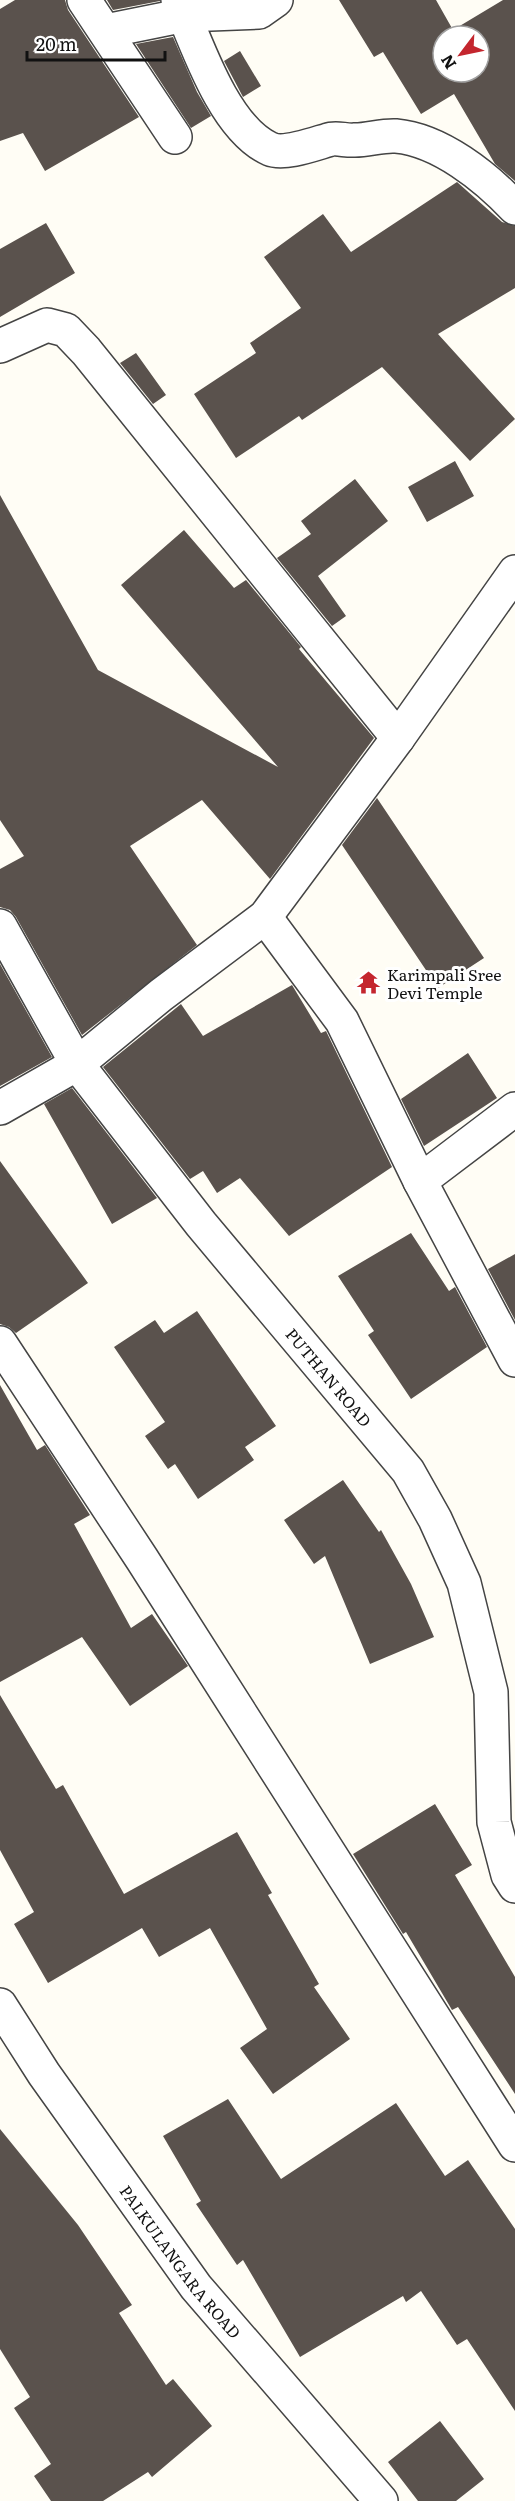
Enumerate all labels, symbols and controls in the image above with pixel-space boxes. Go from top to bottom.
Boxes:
scale bar [27,24,165,62]
north arrow [431,24,491,84]
text: 20 m [36,30,77,57]
text: N [434,50,461,75]
place label: Karimpali Sree Devi Temple [387,962,502,1004]
temple icon: Karimpali Sree Devi Temple [356,970,382,996]
street label: PUTHAN ROAD [281,1322,378,1432]
street label: PALKULANGARA ROAD [115,2180,247,2343]

